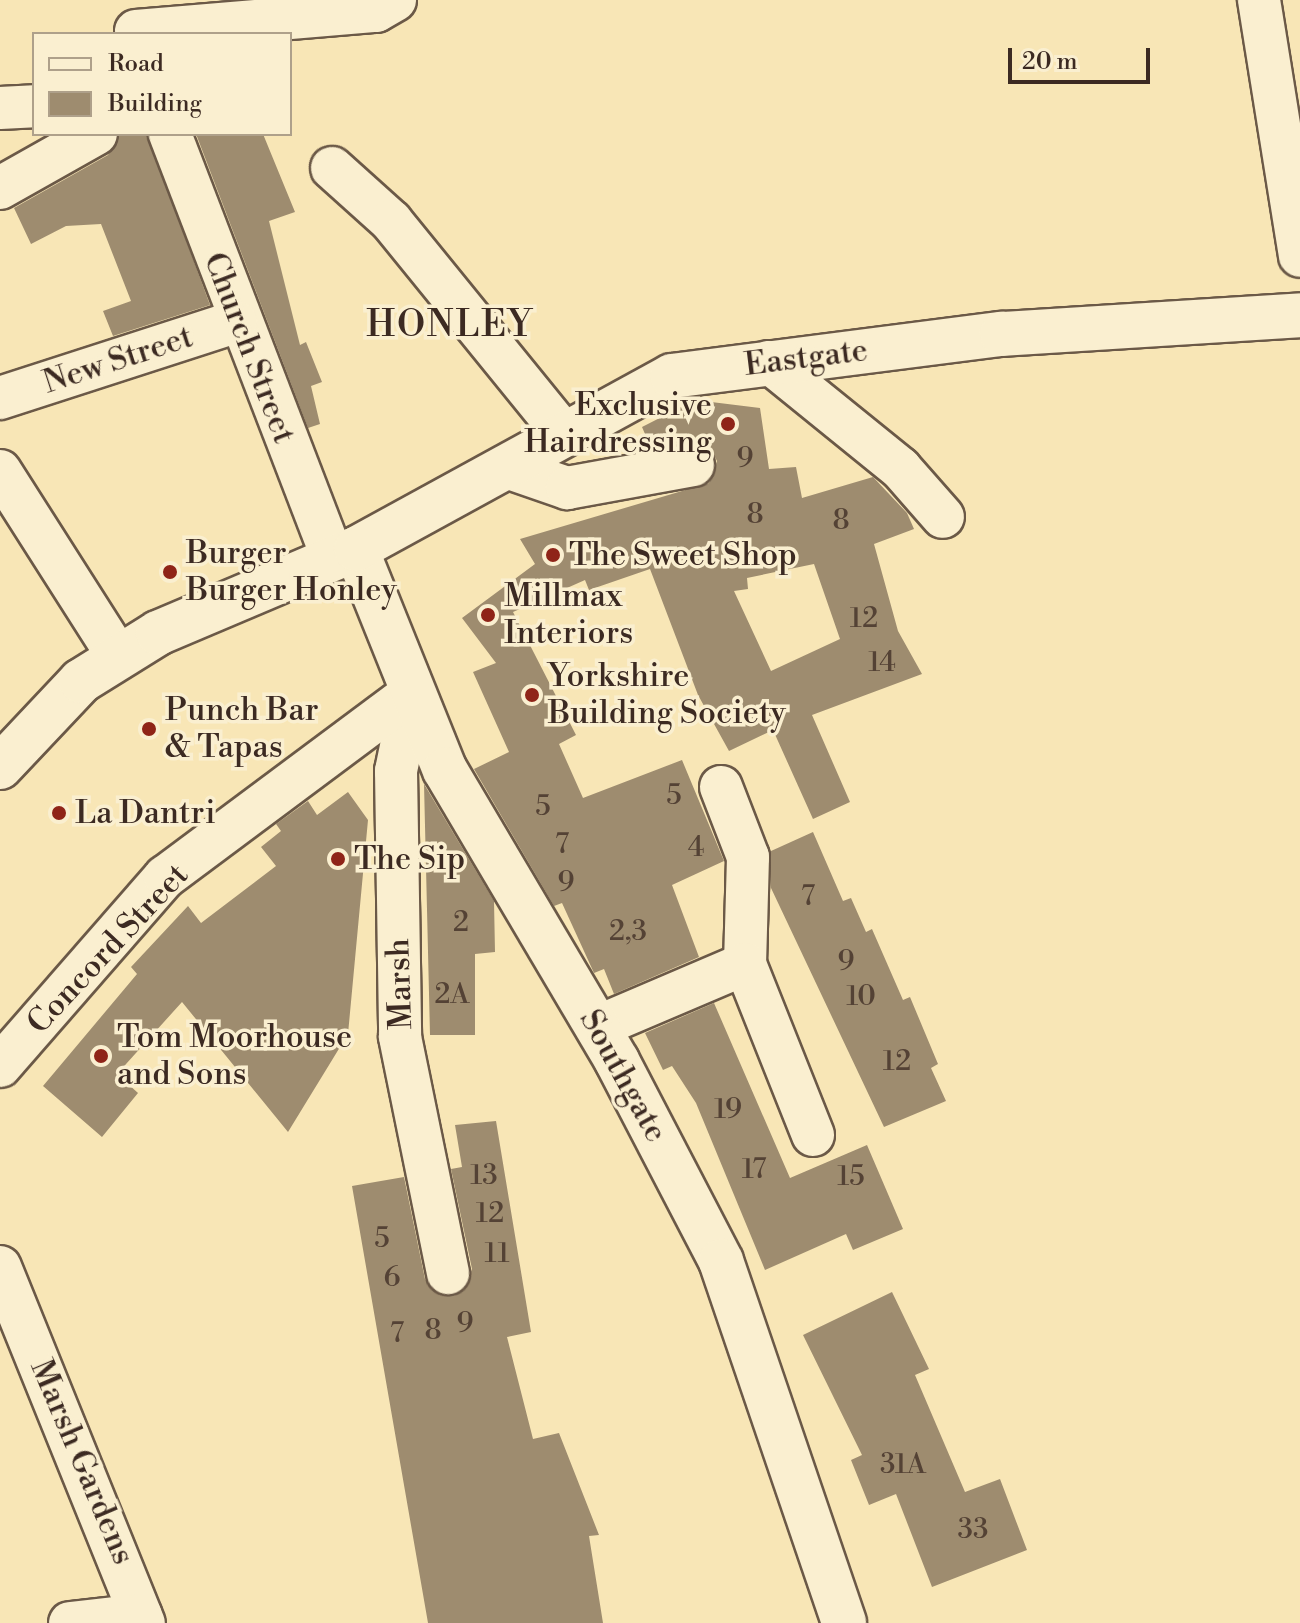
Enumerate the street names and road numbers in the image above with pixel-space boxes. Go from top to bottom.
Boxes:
street label: Church Street [195,247,303,449]
street label: New Street [38,318,198,402]
street label: Eastgate [742,331,870,385]
street label: Concord Street [19,856,197,1042]
street label: Marsh [379,938,421,1030]
street label: Southgate [571,1003,675,1149]
street label: Marsh Gardens [22,1354,142,1570]

